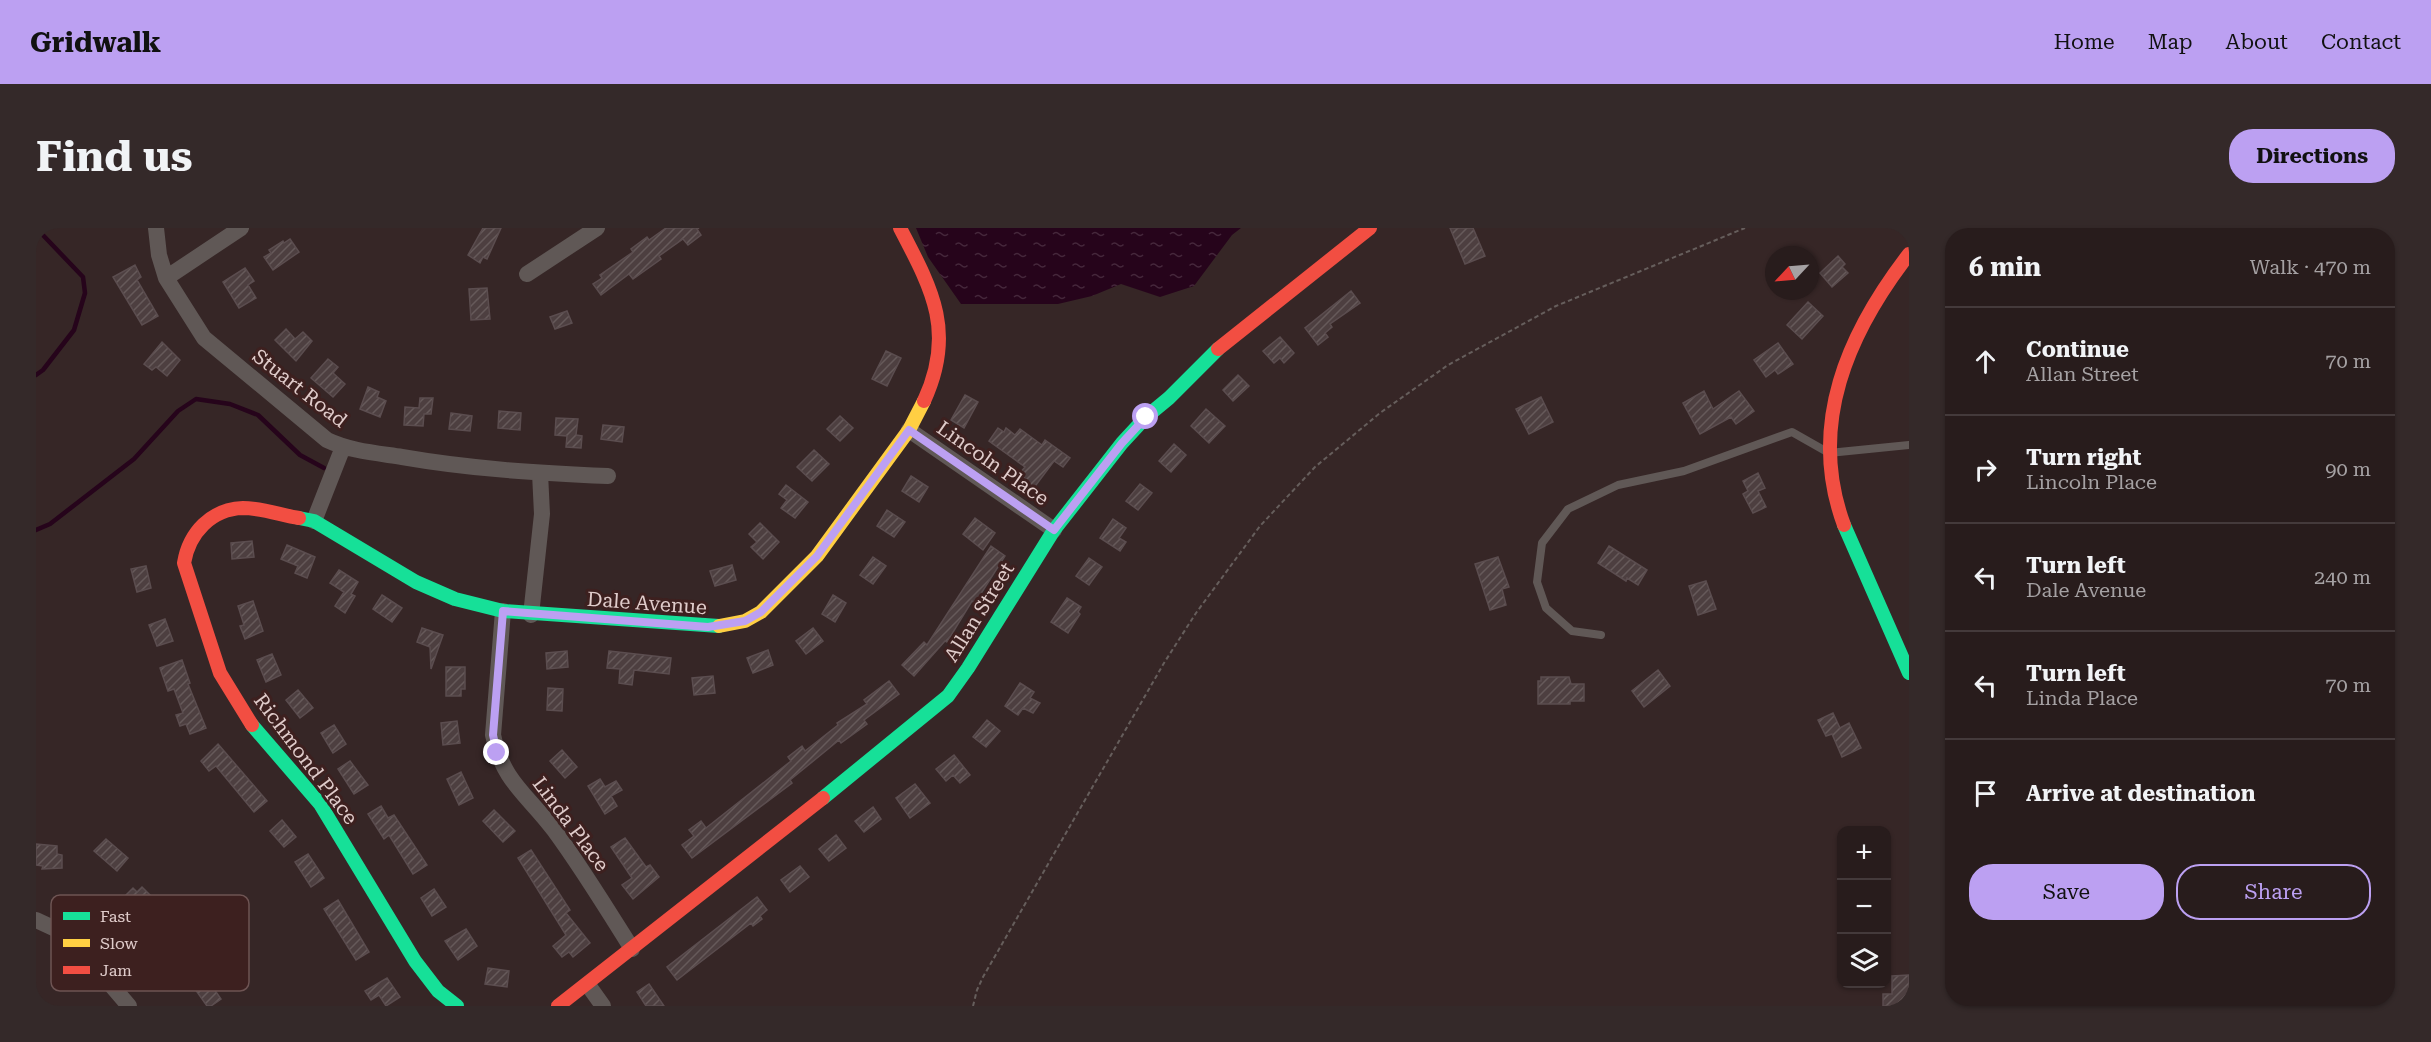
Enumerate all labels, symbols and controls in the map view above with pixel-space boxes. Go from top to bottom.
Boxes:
text: Gridwalk [30,26,161,59]
text: Home [2054,30,2115,54]
text: Map [2148,30,2193,54]
text: About [2226,30,2288,54]
text: Contact [2321,30,2401,54]
button: Directions [2229,129,2395,183]
text: Find us [36,132,193,181]
north arrow [1765,246,1819,300]
text: 6 min [1969,252,2041,282]
text: Walk · 470 m [2250,255,2371,279]
text: Continue [2026,337,2129,362]
street label: Stuart Road [248,344,352,432]
icon: ahead [1969,345,2002,378]
text: 70 m [2325,349,2371,373]
text: Allan Street [2026,362,2139,386]
route start [1132,403,1158,429]
street label: Lincoln Place [932,416,1054,510]
text: Turn right [2026,445,2141,470]
icon: right [1969,453,2002,486]
text: 90 m [2325,457,2371,481]
text: Lincoln Place [2026,470,2157,494]
text: Turn left [2026,553,2126,578]
street label: Allan Street [939,557,1019,666]
icon: left [1969,561,2002,594]
text: 240 m [2314,565,2371,589]
text: Dale Avenue [2026,578,2146,602]
street label: Dale Avenue [586,587,708,619]
text: Turn left [2026,661,2126,686]
icon: left [1969,669,2002,702]
text: 70 m [2325,673,2371,697]
text: Linda Place [2026,686,2138,710]
street label: Richmond Place [249,689,363,829]
route end [483,739,509,765]
street label: Linda Place [528,772,614,876]
icon: arrive [1969,777,2002,810]
text: Arrive at destination [2026,781,2255,806]
map controls [1837,826,1891,988]
button: + [1837,826,1891,880]
button: Save [1969,864,2164,920]
button: Share [2176,864,2371,920]
button: − [1837,880,1891,934]
legend [51,895,249,991]
text: Fast [100,907,131,926]
text: Slow [100,934,138,953]
button: layers [1837,934,1891,988]
text: Jam [100,961,132,980]

